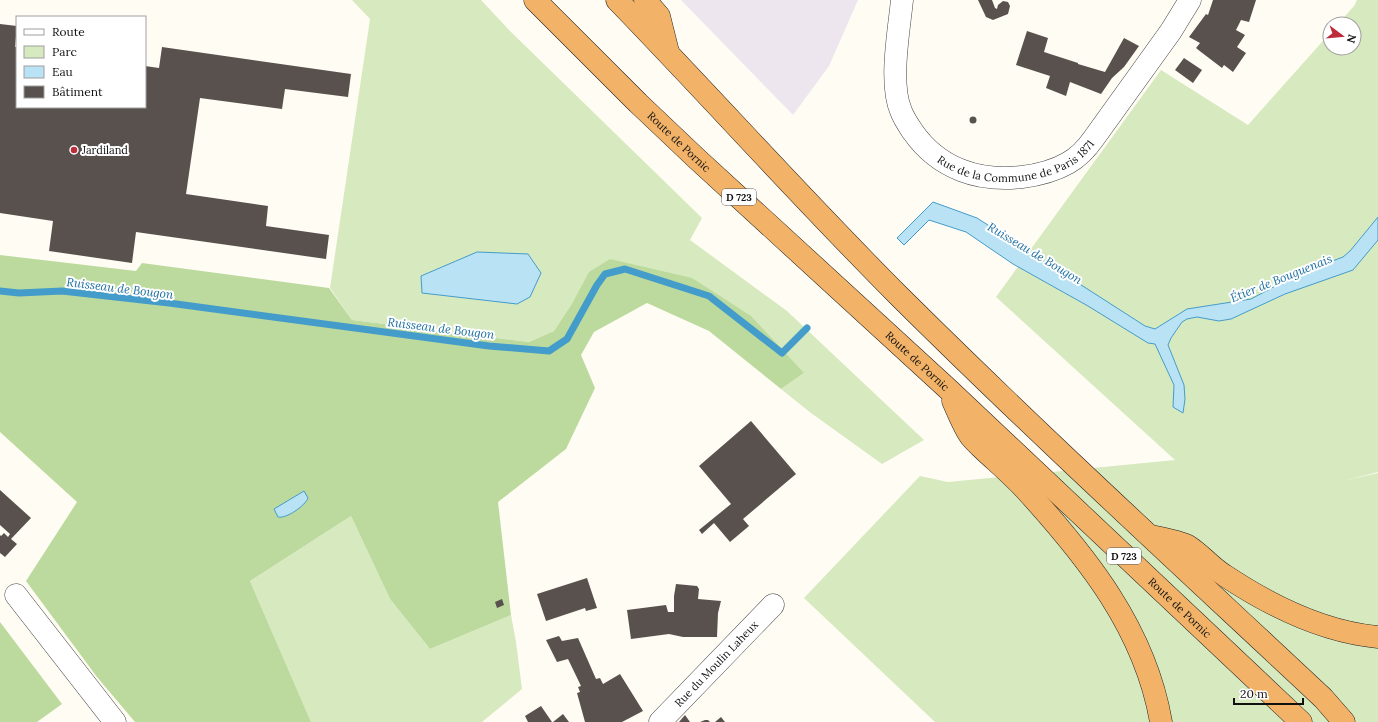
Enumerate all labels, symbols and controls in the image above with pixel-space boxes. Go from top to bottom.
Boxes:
legend [16,16,146,108]
north arrow [1322,16,1362,56]
text: Route [52,24,85,39]
text: N [1344,33,1360,45]
text: Parc [52,44,77,59]
text: Eau [52,64,73,79]
text: Bâtiment [52,84,103,99]
street label: Route de Pornic [644,109,714,175]
street label: Rue de la Commune de Paris 1871 [935,137,1097,185]
place label: Jardiland [81,143,128,157]
marker: Jardiland [69,145,79,155]
road number: D 723 [722,189,756,205]
water label: Ruisseau de Bougon [985,219,1085,287]
water label: Étier de Bouguenais [1228,251,1334,305]
water label: Ruisseau de Bougon [66,274,175,302]
water label: Ruisseau de Bougon [387,314,496,342]
street label: Route de Pornic [883,328,952,394]
road number: D 723 [1107,548,1141,564]
street label: Route de Pornic [1145,574,1214,641]
street label: Rue du Moulin Laheux [671,618,761,710]
scale bar [1234,680,1303,706]
text: 20 m [1240,686,1268,701]

